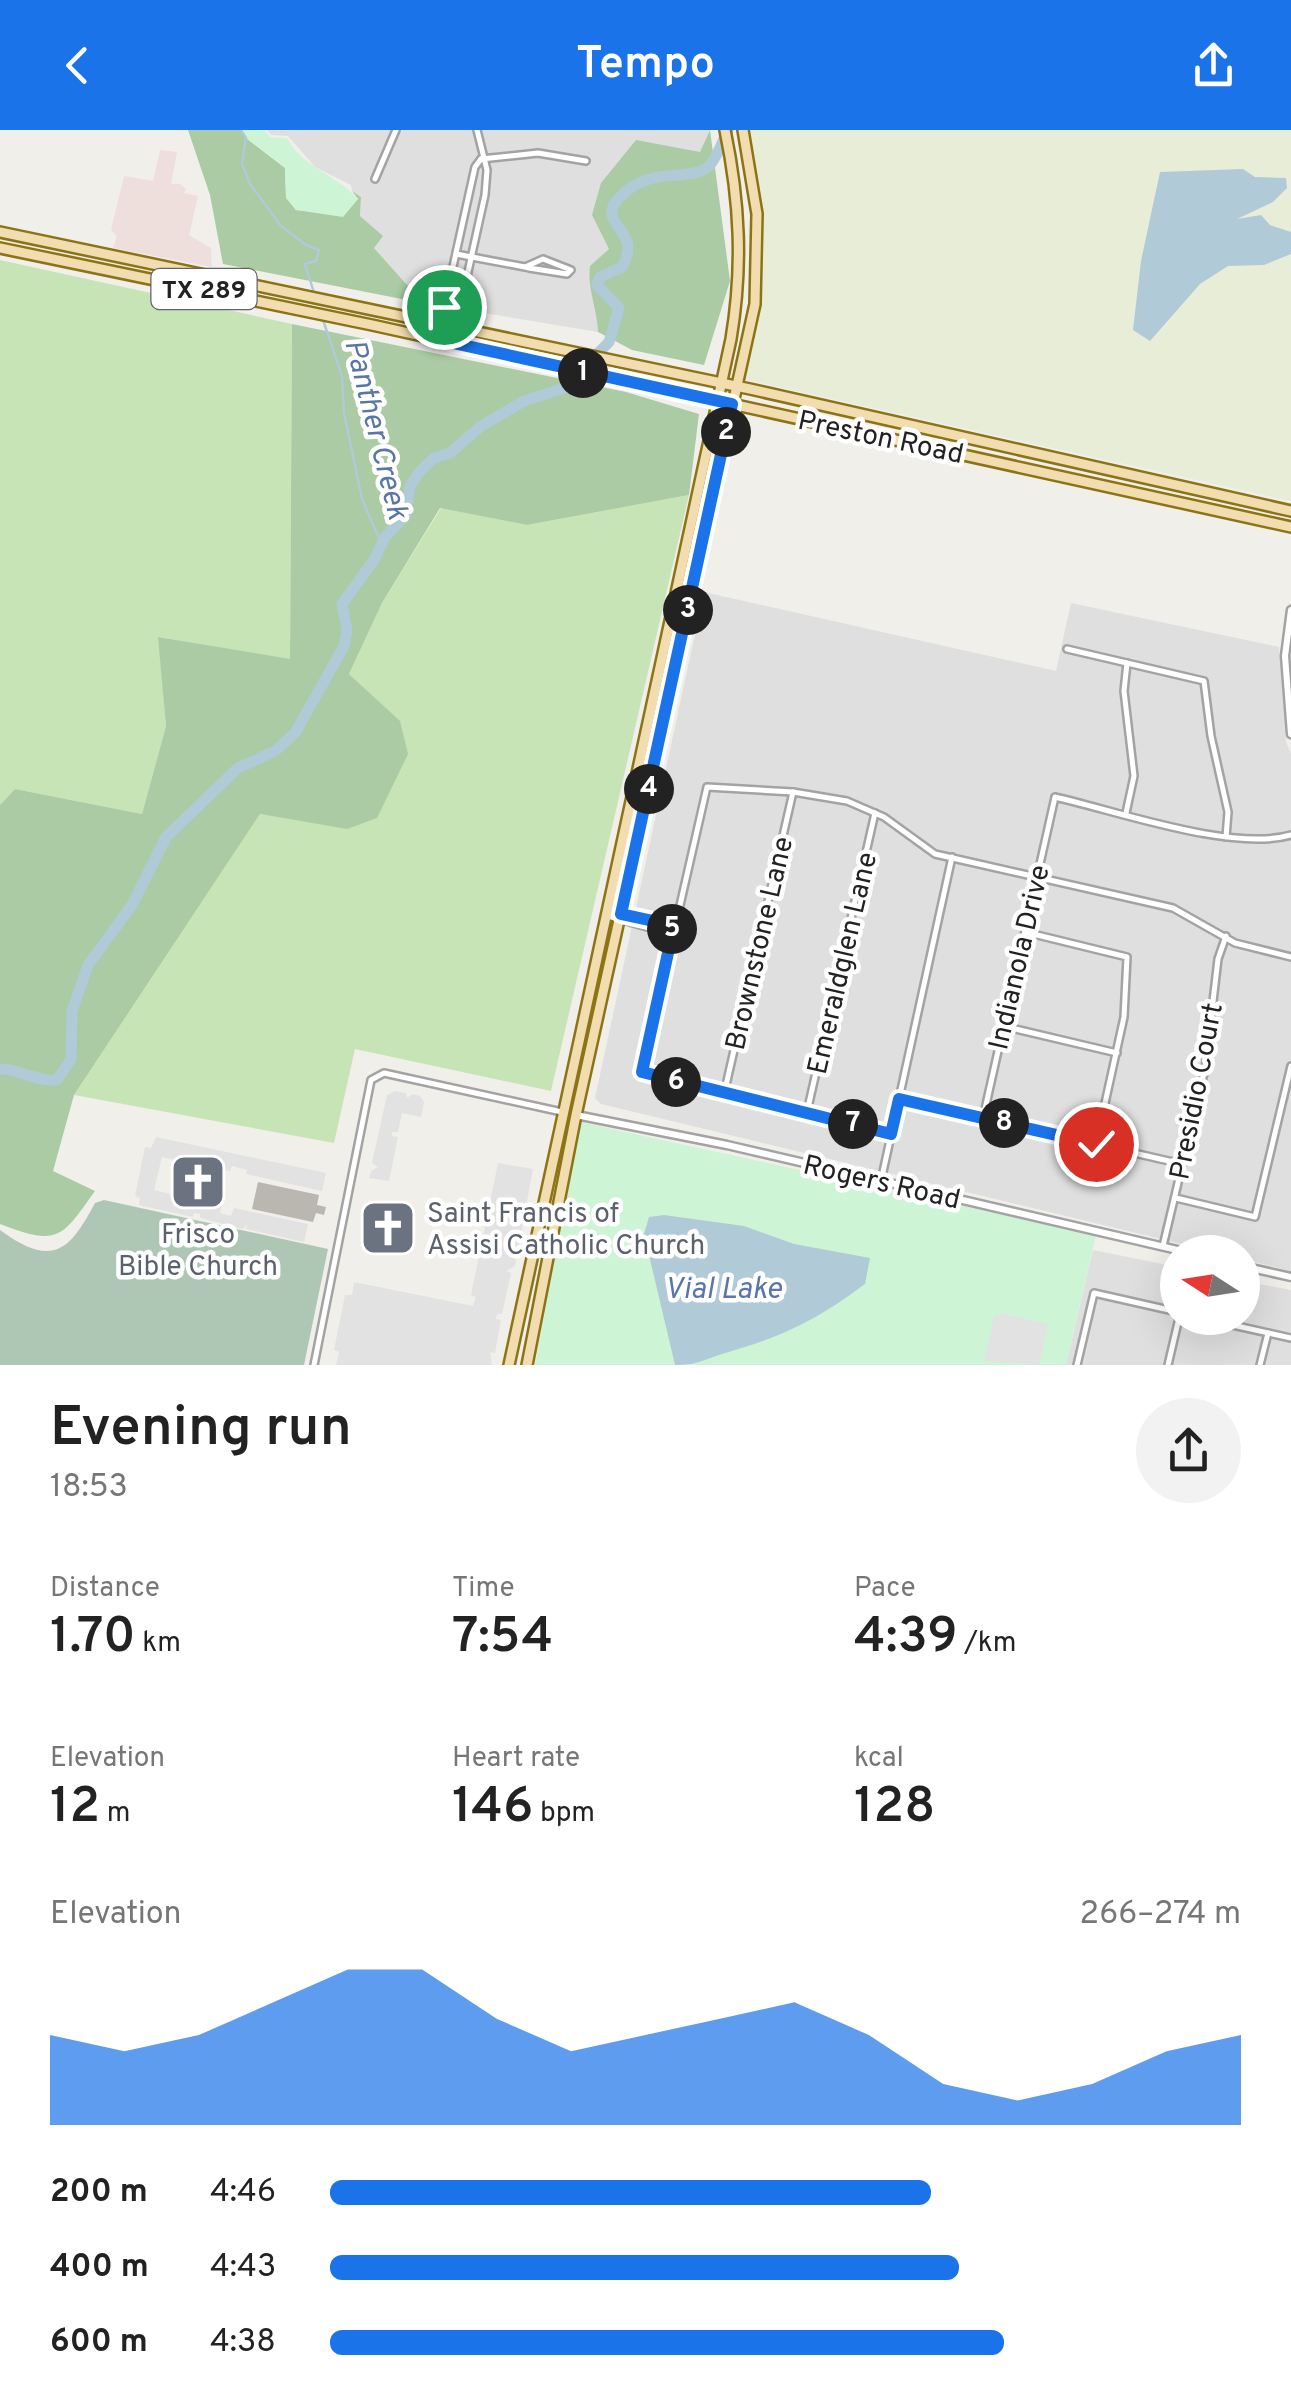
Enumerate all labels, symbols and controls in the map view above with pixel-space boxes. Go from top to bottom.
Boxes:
text: Tempo [576,37,715,94]
icon: back [50,38,105,93]
icon: share [1186,38,1241,93]
pin [402,265,487,350]
road number: TX 289 [152,269,256,309]
icon: arrive [417,280,472,335]
water label: Panther Creek [334,336,415,525]
pin: 1 [558,348,608,398]
text: 1 [577,355,589,391]
street label: Preston Road [794,404,966,474]
pin: 2 [701,407,751,457]
text: 2 [717,414,735,450]
pin: 3 [663,585,713,635]
text: 3 [680,592,696,628]
pin: 4 [624,764,674,814]
text: 4 [640,771,658,807]
street label: Brownstone Lane [719,833,803,1054]
street label: Emeraldglen Lane [801,849,887,1078]
street label: Indianola Drive [982,862,1060,1054]
pin: 5 [647,904,697,954]
text: 5 [663,911,681,947]
street label: Presidio Court [1163,1000,1233,1183]
pin: 6 [651,1057,701,1107]
text: 6 [667,1064,685,1100]
pin: 8 [979,1098,1029,1148]
pin: 7 [828,1099,878,1149]
pin [1054,1102,1139,1187]
text: 8 [995,1105,1013,1141]
text: 7 [845,1106,861,1142]
icon: check [1069,1117,1124,1172]
street label: Rogers Road [799,1148,963,1219]
church icon: Frisco Bible Church [168,1152,228,1212]
place label: Saint Francis of Assisi Catholic Church [427,1197,705,1265]
church icon: Saint Francis of Assisi Catholic Church [358,1198,418,1258]
place label: Frisco Bible Church [118,1218,278,1286]
north arrow [1160,1235,1260,1335]
map controls [1160,1235,1260,1335]
water label: Vial Lake [664,1272,782,1309]
text: Evening run [50,1395,352,1465]
button: share [1136,1398,1241,1503]
text: 18:53 [50,1468,128,1508]
text: Distance [50,1571,160,1607]
text: Time [452,1571,515,1607]
text: Pace [854,1571,916,1607]
text: 1.70 [50,1607,136,1670]
text: 7:54 [452,1607,553,1670]
text: 4:39 [854,1607,958,1670]
text: km [136,1626,181,1662]
text: /km [958,1626,1017,1662]
text: Elevation [50,1741,165,1777]
text: Heart rate [452,1741,580,1777]
text: kcal [854,1741,904,1777]
text: 12 [50,1777,100,1840]
text: 146 [452,1777,533,1840]
text: 128 [854,1777,935,1840]
text: m [100,1796,130,1832]
text: bpm [533,1796,595,1832]
text: Elevation [50,1895,182,1935]
text: 266–274 m [1080,1895,1241,1935]
text: 200 m [50,2173,148,2213]
text: 4:46 [210,2173,276,2213]
text: 400 m [50,2248,149,2288]
text: 4:43 [210,2248,276,2288]
text: 600 m [50,2323,148,2363]
text: 4:38 [210,2323,276,2363]

